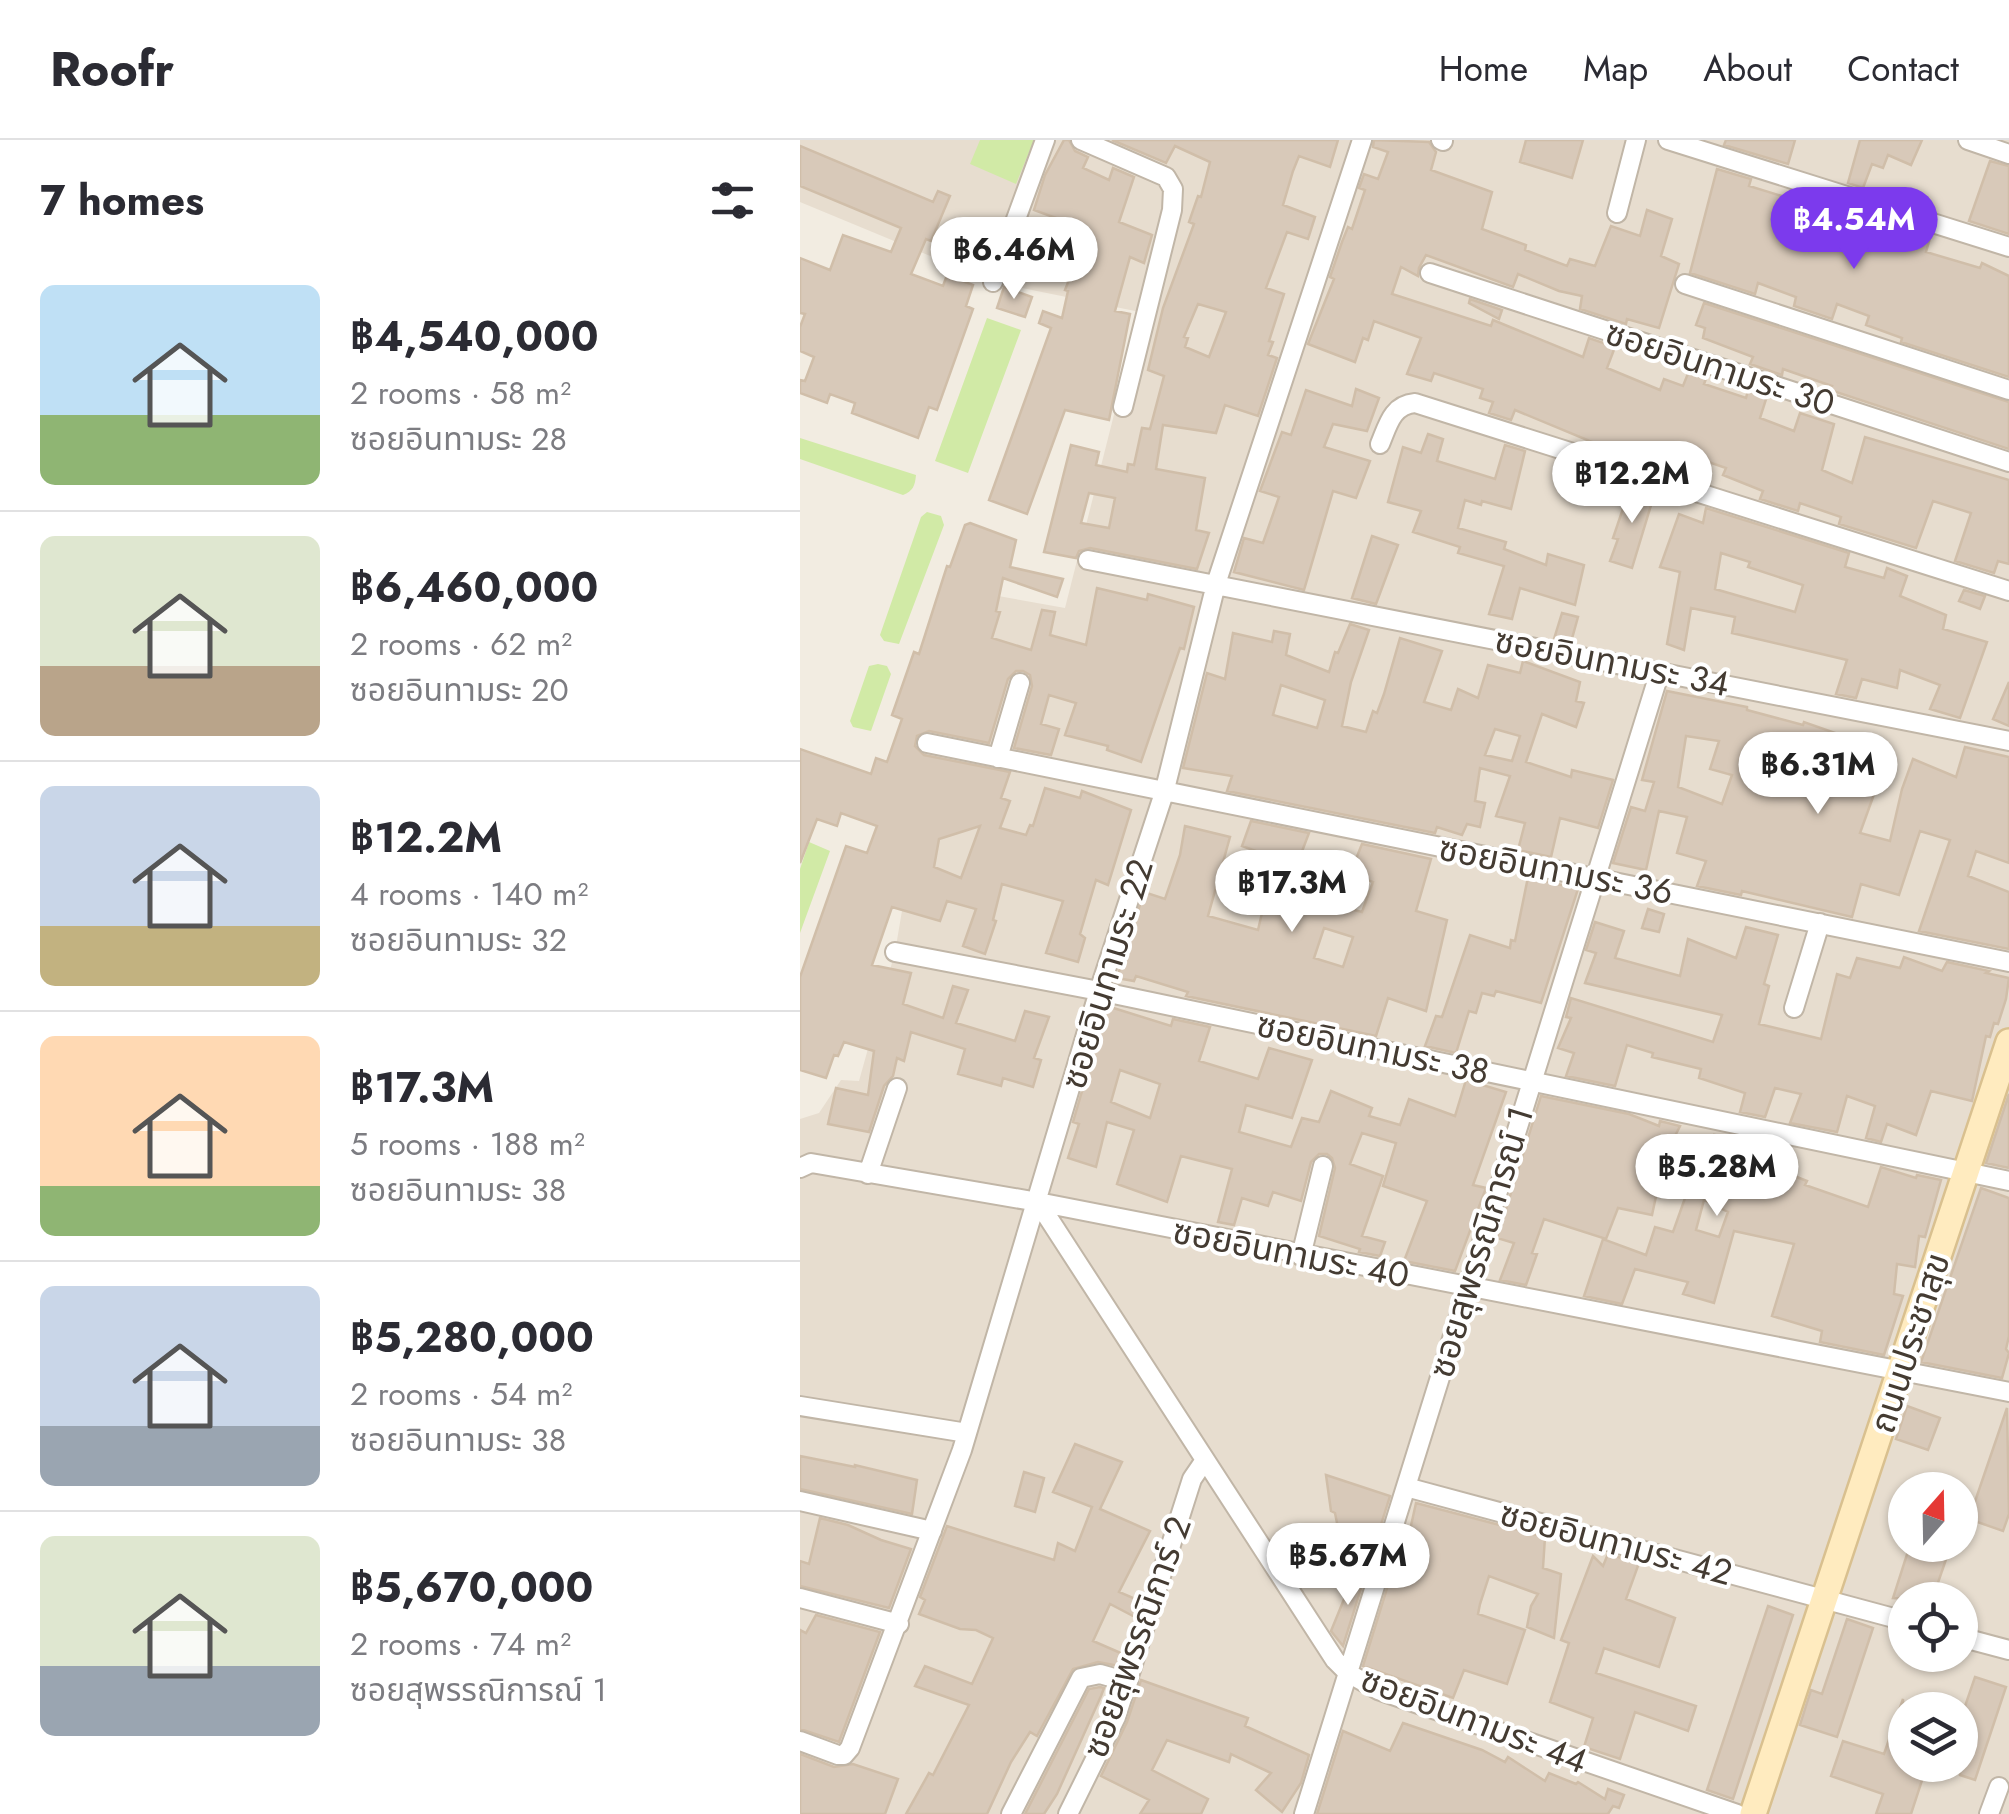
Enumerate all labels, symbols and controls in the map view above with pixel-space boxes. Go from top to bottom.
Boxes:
text: Roofr [50,35,174,104]
text: Home [1439,44,1528,94]
text: Map [1583,44,1648,94]
text: About [1703,44,1792,94]
text: Contact [1847,44,1959,94]
text: 7 homes [40,170,204,231]
icon: filters [705,173,760,228]
pin: ฿4.54M [1773,187,1935,272]
text: ฿4.54M [1793,196,1915,242]
pin: ฿6.46M [933,217,1095,302]
text: ฿6.46M [953,226,1075,272]
text: ฿4,540,000 [350,306,599,367]
street label: ซอยอินทามระ 30 [1599,307,1841,429]
icon: home [120,325,240,445]
text: 2 rooms · 58 m² [350,370,571,416]
text: ซอยอินทามระ 28 [350,416,567,462]
pin: ฿12.2M [1551,441,1713,526]
text: ฿12.2M [1574,450,1690,496]
text: ฿6,460,000 [350,557,598,618]
icon: home [120,576,240,696]
street label: ซอยอินทามระ 34 [1491,615,1733,709]
text: 2 rooms · 62 m² [350,621,572,667]
text: ซอยอินทามระ 20 [350,667,569,713]
pin: ฿6.31M [1737,732,1899,817]
text: ฿6.31M [1761,741,1875,787]
text: ฿12.2M [350,807,502,868]
street label: ซอยอินทามระ 36 [1435,823,1677,917]
icon: home [120,826,240,946]
pin: ฿17.3M [1211,850,1373,935]
street label: ซอยอินทามระ 22 [1048,853,1166,1095]
text: ฿17.3M [1237,859,1347,905]
text: 4 rooms · 140 m² [350,871,588,917]
text: ซอยอินทามระ 32 [350,917,567,963]
street label: ซอยอินทามระ 38 [1252,999,1494,1097]
text: ฿17.3M [350,1057,494,1118]
icon: home [120,1076,240,1196]
street label: ซอยสุพรรณิการณ์ 1 [1416,1100,1546,1384]
text: 5 rooms · 188 m² [350,1121,585,1167]
pin: ฿5.28M [1636,1134,1798,1219]
text: ฿5.28M [1657,1143,1777,1189]
text: ซอยอินทามระ 38 [350,1167,566,1213]
street label: ซอยอินทามระ 40 [1169,1206,1413,1300]
street label: ถนนประชาสุข [1857,1246,1963,1440]
text: ฿5,280,000 [350,1307,594,1368]
icon: home [120,1326,240,1446]
text: 2 rooms · 54 m² [350,1371,572,1417]
text: ซอยอินทามระ 38 [350,1417,566,1463]
north arrow [1888,1472,1978,1562]
map controls [1888,1472,1978,1782]
street label: ซอยอินทามระ 42 [1494,1488,1738,1598]
street label: ซอยสุพรรณิการ์ 2 [1070,1509,1204,1765]
pin: ฿5.67M [1267,1523,1429,1608]
text: ฿5.67M [1289,1532,1407,1578]
text: ฿5,670,000 [350,1557,593,1618]
icon: home [120,1576,240,1696]
button: locate [1888,1582,1978,1672]
text: 2 rooms · 74 m² [350,1621,571,1667]
street label: ซอยอินทามระ 44 [1353,1654,1595,1786]
text: ซอยสุพรรณิการณ์ 1 [350,1667,607,1713]
button: layers [1888,1692,1978,1782]

